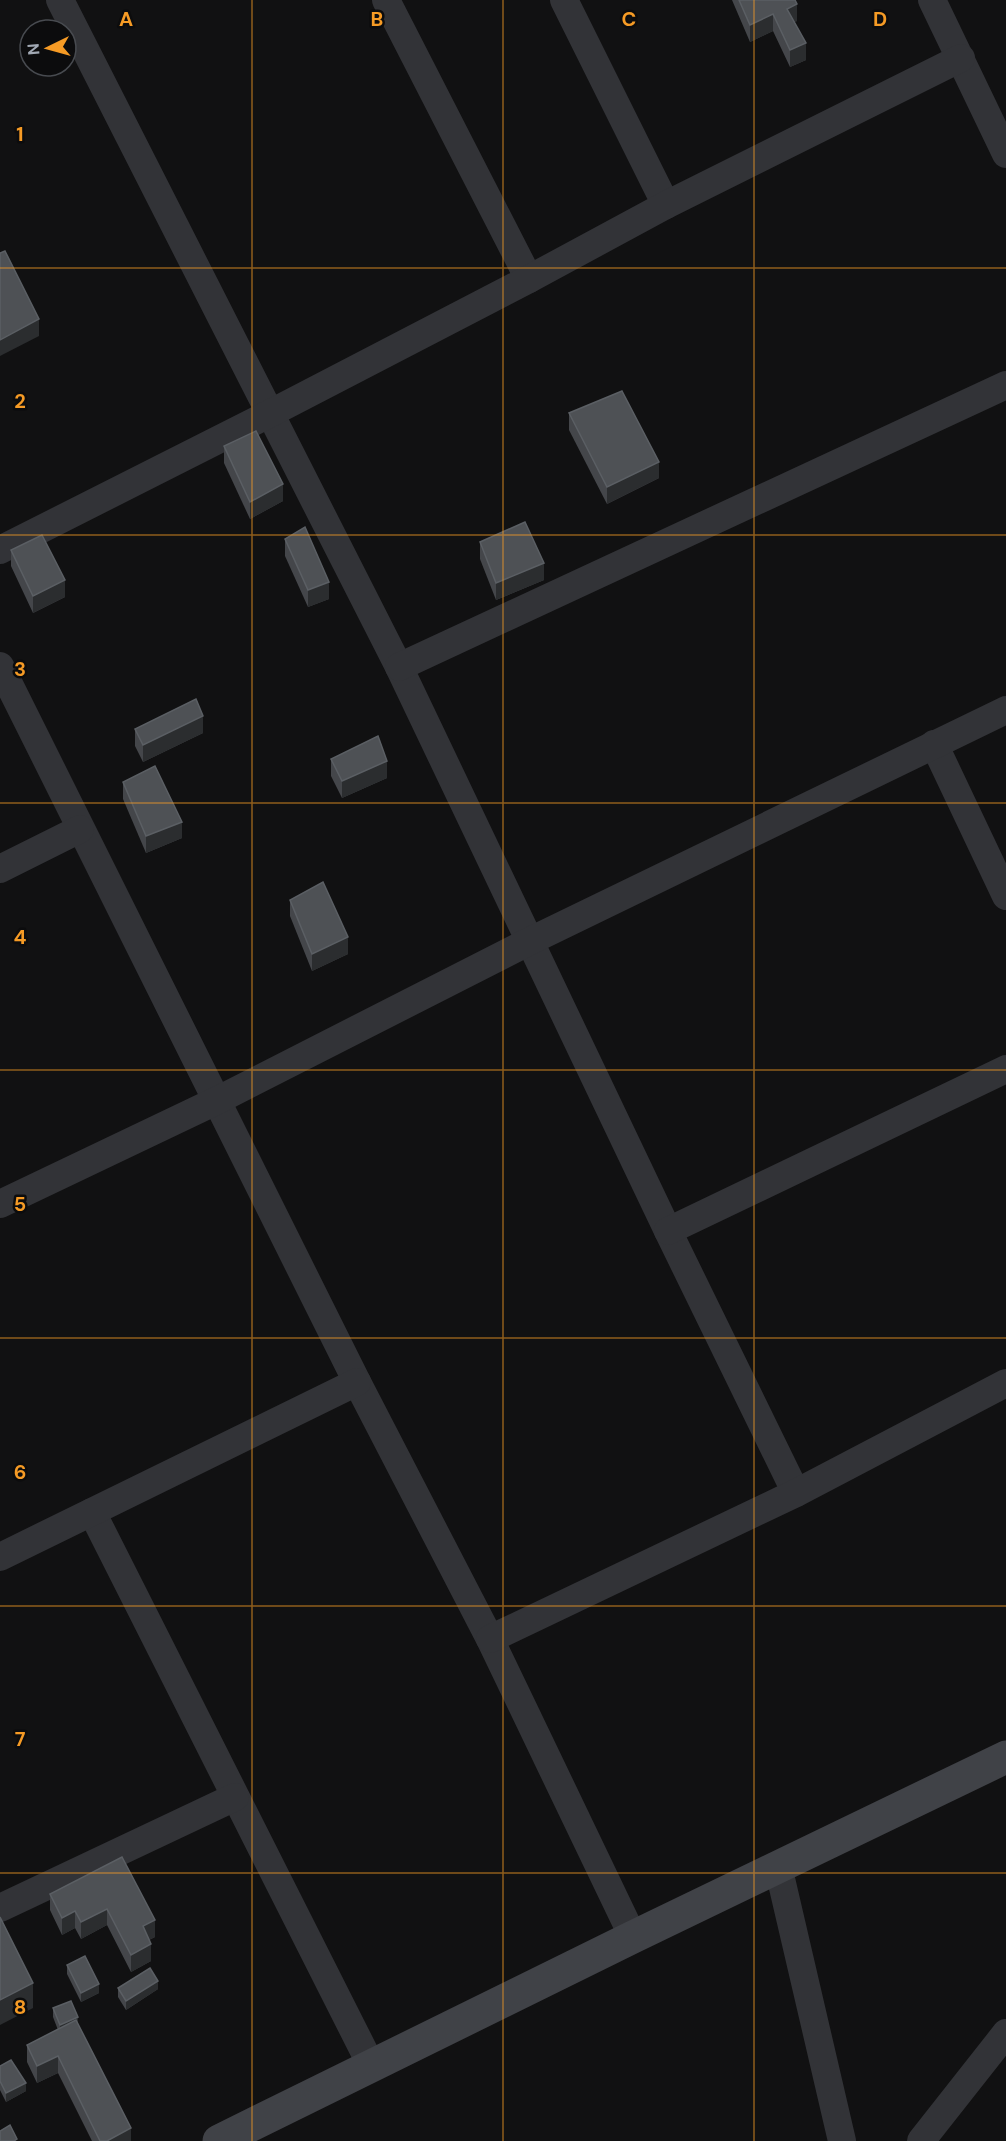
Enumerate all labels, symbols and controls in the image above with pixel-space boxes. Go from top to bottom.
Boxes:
text: A [119,6,133,32]
text: B [371,6,383,32]
text: C [622,6,636,32]
text: D [873,6,887,32]
north arrow [18,18,78,78]
text: N [23,43,45,56]
text: 1 [16,121,24,147]
text: 2 [14,388,26,414]
text: 3 [14,656,26,682]
text: 4 [14,924,27,950]
text: 5 [14,1191,26,1217]
text: 6 [14,1459,26,1485]
text: 7 [15,1726,26,1752]
text: 8 [14,1994,26,2020]

